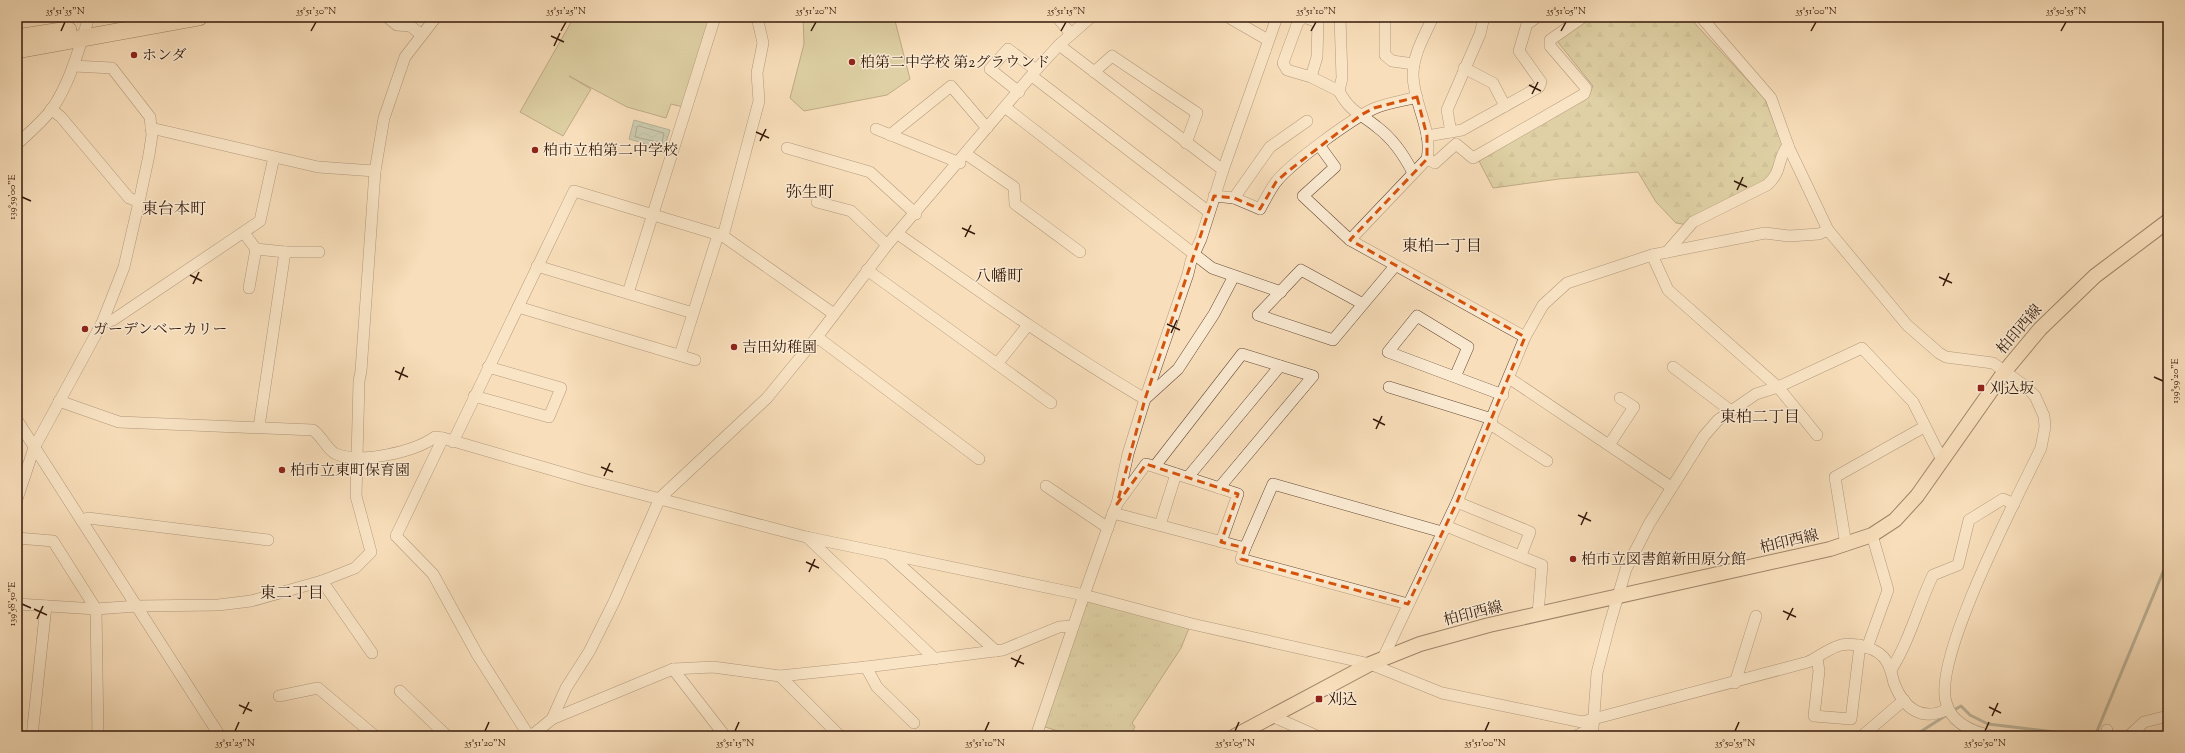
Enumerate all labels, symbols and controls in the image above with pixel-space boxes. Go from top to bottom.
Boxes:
text: 35°51'35"N [45,4,85,19]
text: 35°51'30"N [296,4,336,19]
text: 35°51'25"N [546,4,586,19]
text: 35°51'20"N [795,4,837,19]
text: 35°51'15"N [1047,4,1085,19]
text: 35°51'10"N [1296,4,1336,19]
text: 35°51'05"N [1546,4,1586,19]
text: 35°51'00"N [1795,4,1837,19]
text: 35°50'55"N [2046,4,2086,19]
place label: ホンダ [142,46,186,67]
marker: ホンダ [129,50,139,60]
place label: 柏第二中学校 第2グラウンド [860,53,1050,74]
marker: 柏第二中学校 第2グラウンド [847,57,857,67]
place label: 柏市立柏第二中学校 [543,141,678,162]
marker: 柏市立柏第二中学校 [530,145,540,155]
text: 139°59'00"E [5,174,20,220]
district label: 弥生町 [786,182,834,205]
district label: 東台本町 [142,199,206,222]
district label: 東柏一丁目 [1402,236,1482,259]
district label: 八幡町 [975,266,1023,289]
street label: 柏印西線 [1993,300,2048,360]
place label: ガーデンベーカリー [93,320,227,341]
marker: ガーデンベーカリー [80,324,90,334]
place label: 吉田幼稚園 [742,338,817,359]
marker: 吉田幼稚園 [729,342,739,352]
text: 139°59'20"E [2168,358,2183,404]
place label: 刈込坂 [1989,379,2034,400]
marker: 刈込坂 [1976,383,1986,393]
district label: 東柏二丁目 [1720,407,1800,430]
place label: 柏市立東町保育園 [290,461,410,482]
marker: 柏市立東町保育園 [277,465,287,475]
street label: 柏印西線 [1758,525,1821,559]
place label: 柏市立図書館新田原分館 [1581,550,1746,571]
marker: 柏市立図書館新田原分館 [1568,554,1578,564]
text: 139°58'50"E [5,582,20,626]
district label: 東二丁目 [260,583,324,606]
street label: 柏印西線 [1442,597,1505,632]
place label: 刈込 [1327,690,1357,711]
marker: 刈込 [1314,694,1324,704]
text: 35°51'25"N [215,736,255,751]
text: 35°51'20"N [464,736,506,751]
text: 35°51'15"N [716,736,754,751]
text: 35°51'10"N [965,736,1005,751]
text: 35°51'05"N [1215,736,1255,751]
text: 35°51'00"N [1464,736,1506,751]
text: 35°50'55"N [1715,736,1755,751]
text: 35°50'50"N [1964,736,2006,751]

